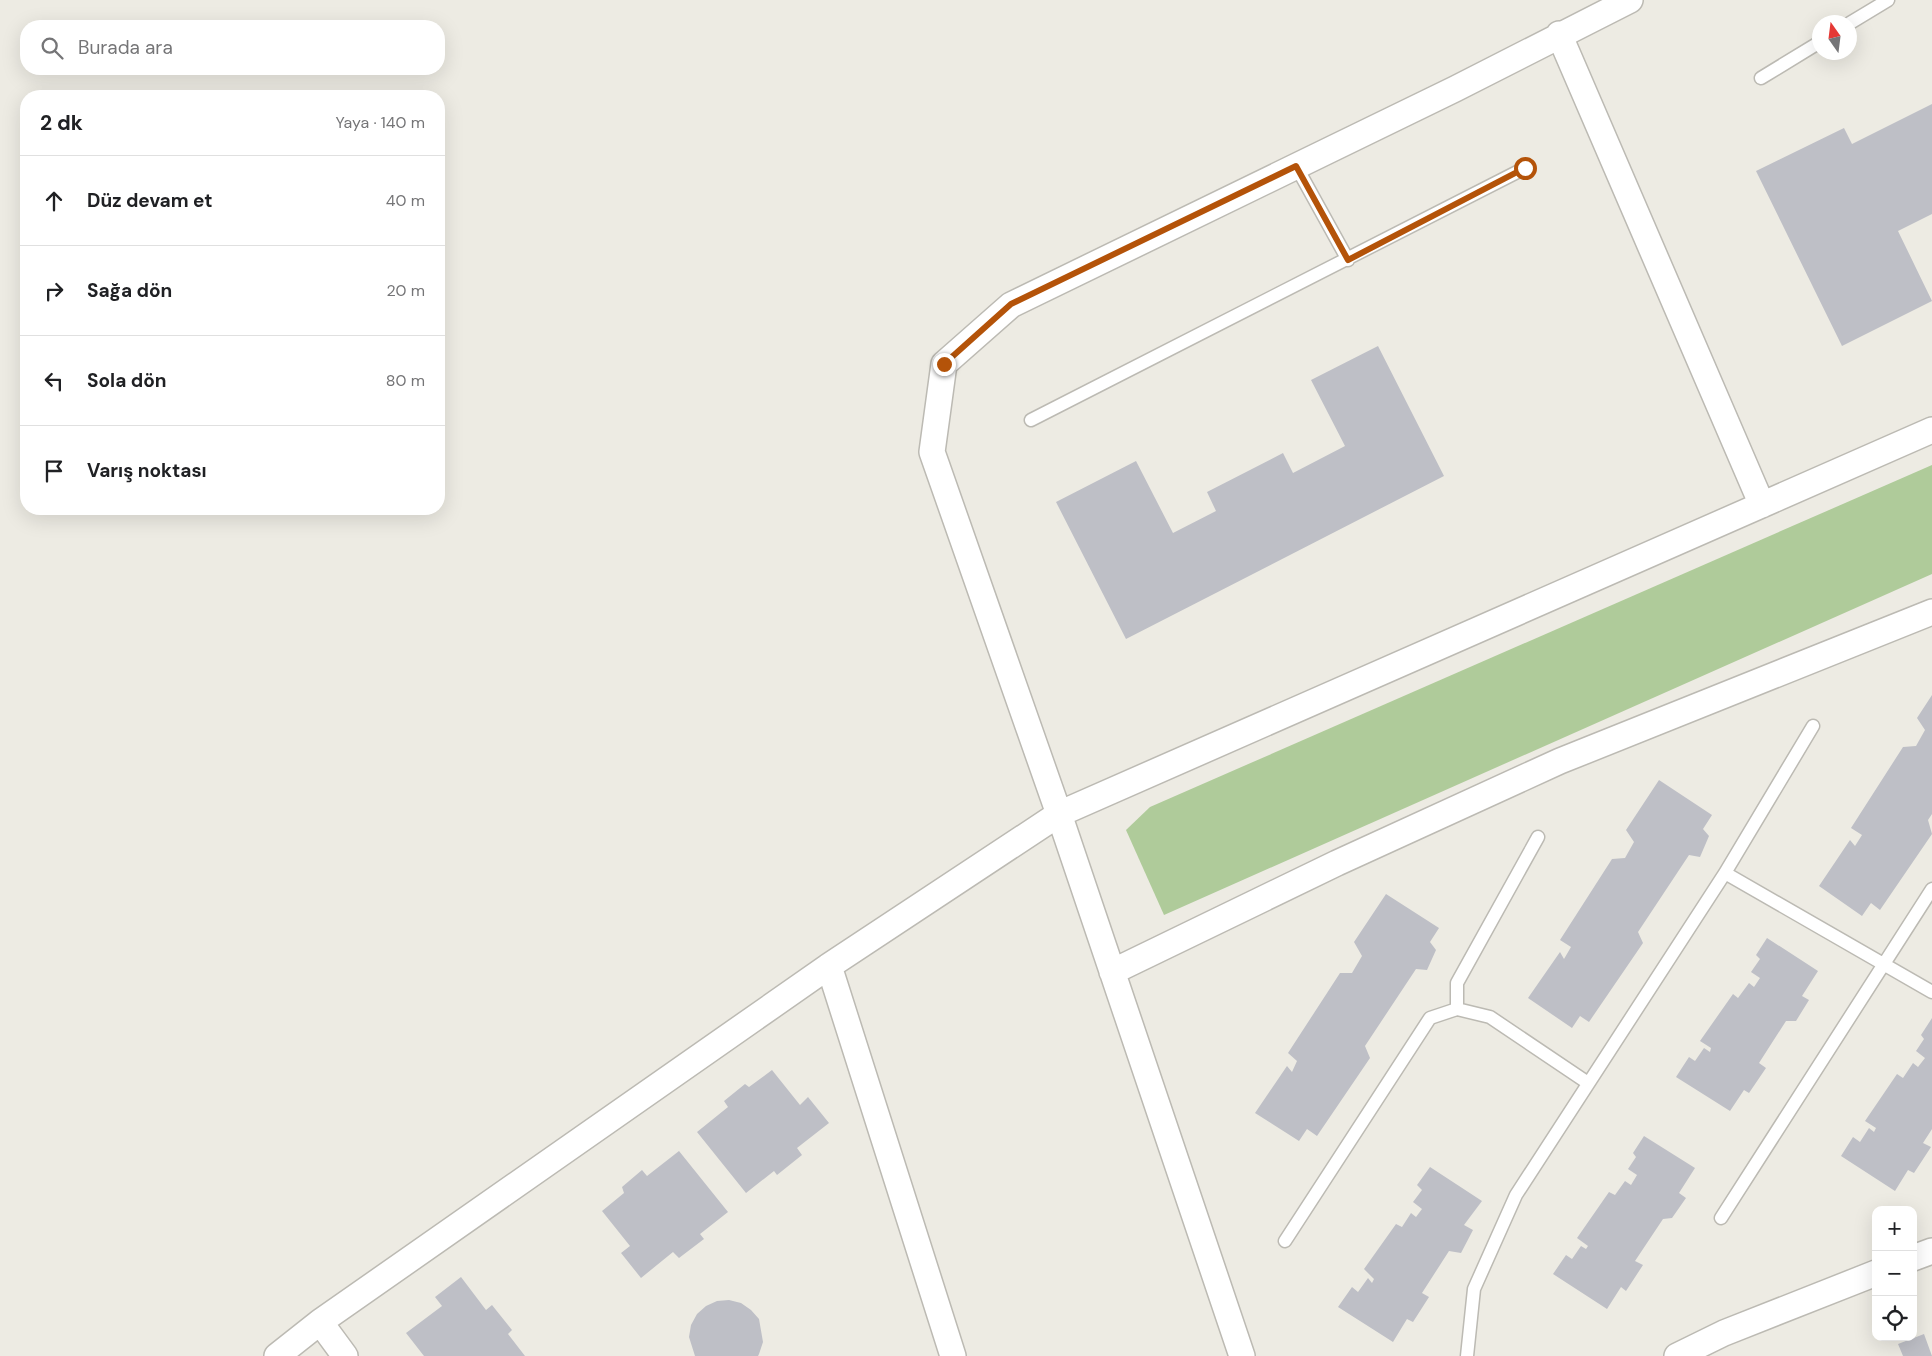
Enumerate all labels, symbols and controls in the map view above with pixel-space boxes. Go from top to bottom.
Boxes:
north arrow [1812,15,1857,60]
search box [20,20,445,75]
icon: search [38,34,66,62]
text: Burada ara [78,35,173,60]
text: 2 dk [40,109,83,137]
text: Yaya · 140 m [335,112,425,133]
route start [1514,157,1537,180]
icon: ahead [40,187,68,215]
text: Düz devam et [87,188,213,213]
text: 40 m [386,190,425,211]
icon: right [40,277,68,305]
text: Sağa dön [87,278,172,303]
text: 20 m [386,280,425,301]
route end [933,353,956,376]
icon: left [40,367,68,395]
text: Sola dön [87,368,167,393]
text: 80 m [386,370,425,391]
icon: arrive [40,457,68,485]
text: Varış noktası [87,458,207,483]
map controls [1872,1206,1917,1341]
button: + [1872,1206,1917,1251]
button: − [1872,1251,1917,1296]
button: locate [1872,1296,1917,1341]

